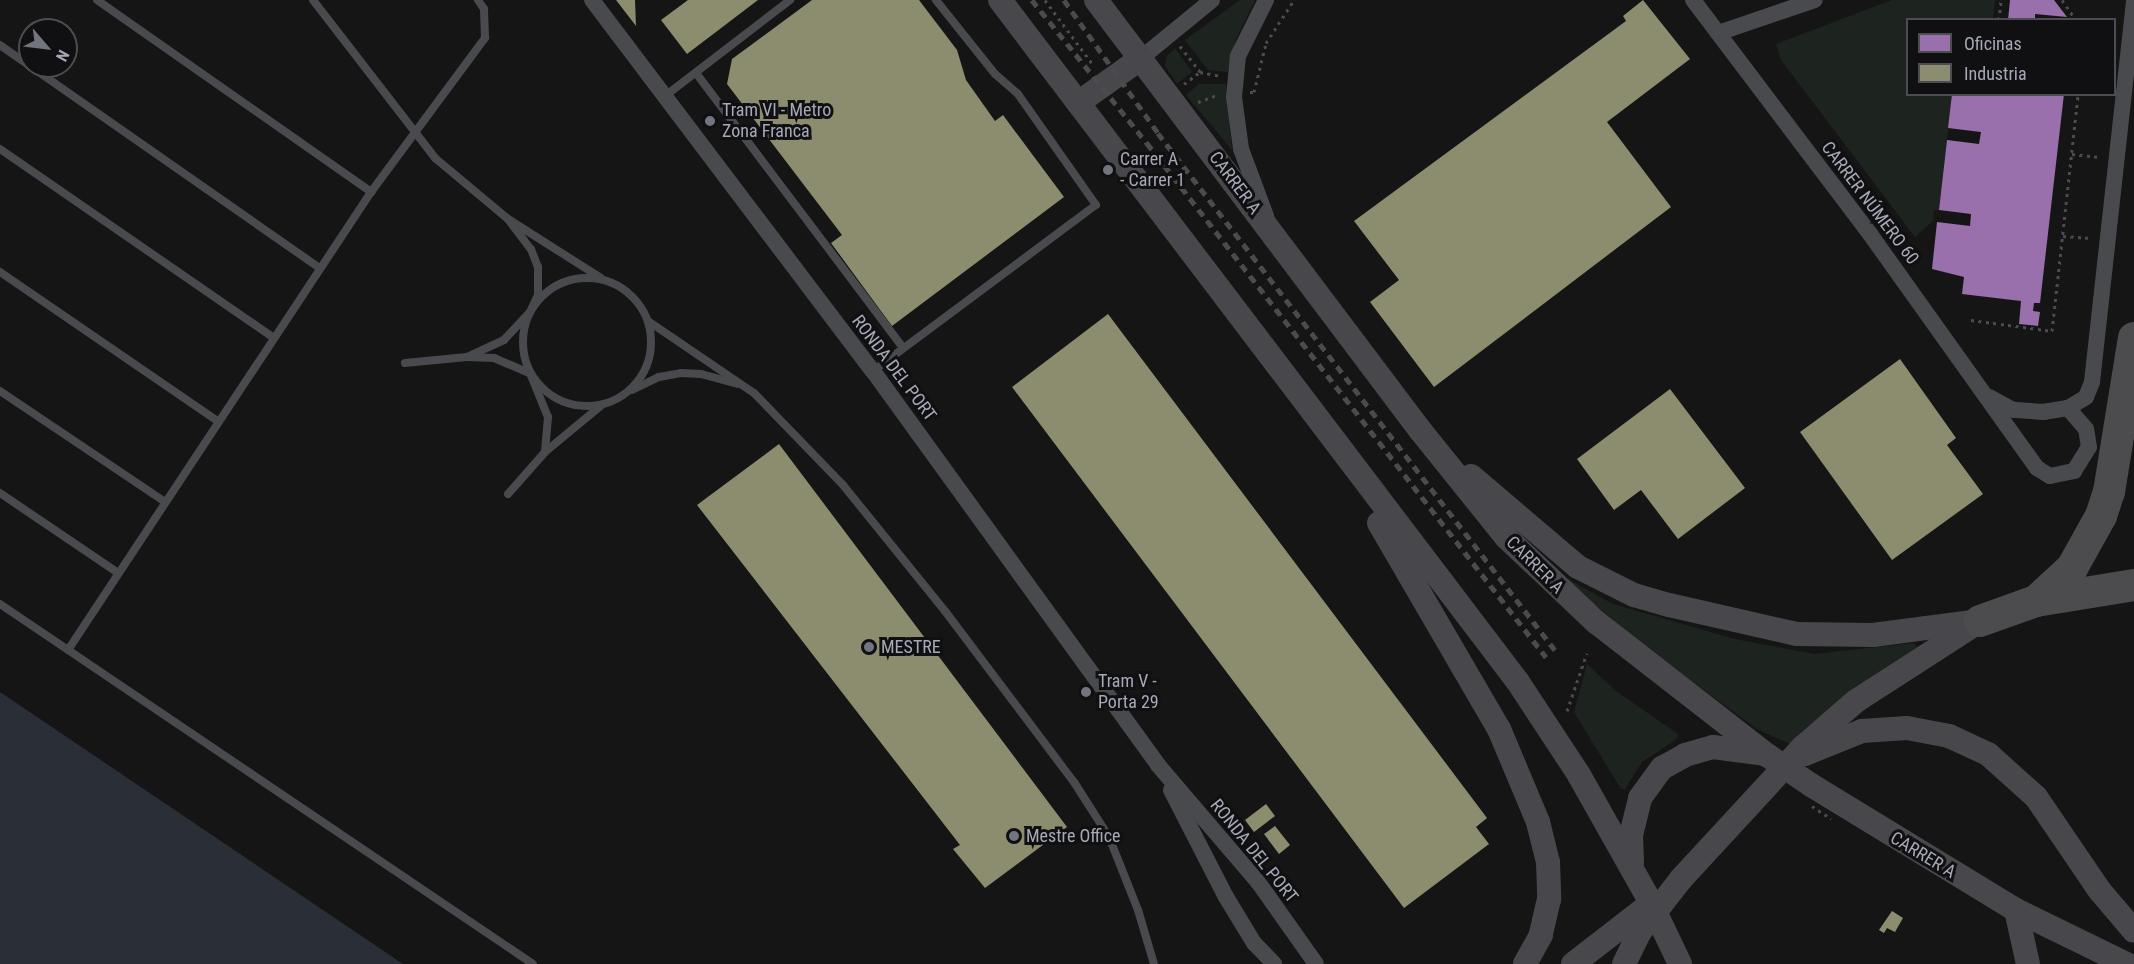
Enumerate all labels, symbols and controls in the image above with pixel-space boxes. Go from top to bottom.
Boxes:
north arrow [18,18,78,78]
legend [1906,18,2116,96]
text: Oficinas [1964,33,2022,54]
text: N [52,47,73,65]
text: Industria [1964,63,2027,84]
place label: Tram VI - Metro Zona Franca [722,100,831,142]
marker: Tram VI - Metro Zona Franca [703,114,717,128]
street label: CARRER NÚMERO 60 [1817,137,1923,269]
street label: CARRER A [1204,147,1266,219]
place label: Carrer A - Carrer 1 [1120,149,1185,192]
marker: Carrer A - Carrer 1 [1101,163,1115,177]
street label: RONDA DEL PORT [847,311,941,425]
street label: CARRER A [1502,532,1568,598]
place label: MESTRE [881,636,941,658]
marker: MESTRE [862,640,876,654]
place label: Tram V - Porta 29 [1098,671,1159,714]
marker: Tram V - Porta 29 [1079,685,1093,699]
street label: RONDA DEL PORT [1206,795,1302,907]
place label: Mestre Office [1026,825,1120,847]
street label: CARRER A [1886,827,1960,883]
marker: Mestre Office [1007,829,1021,843]

